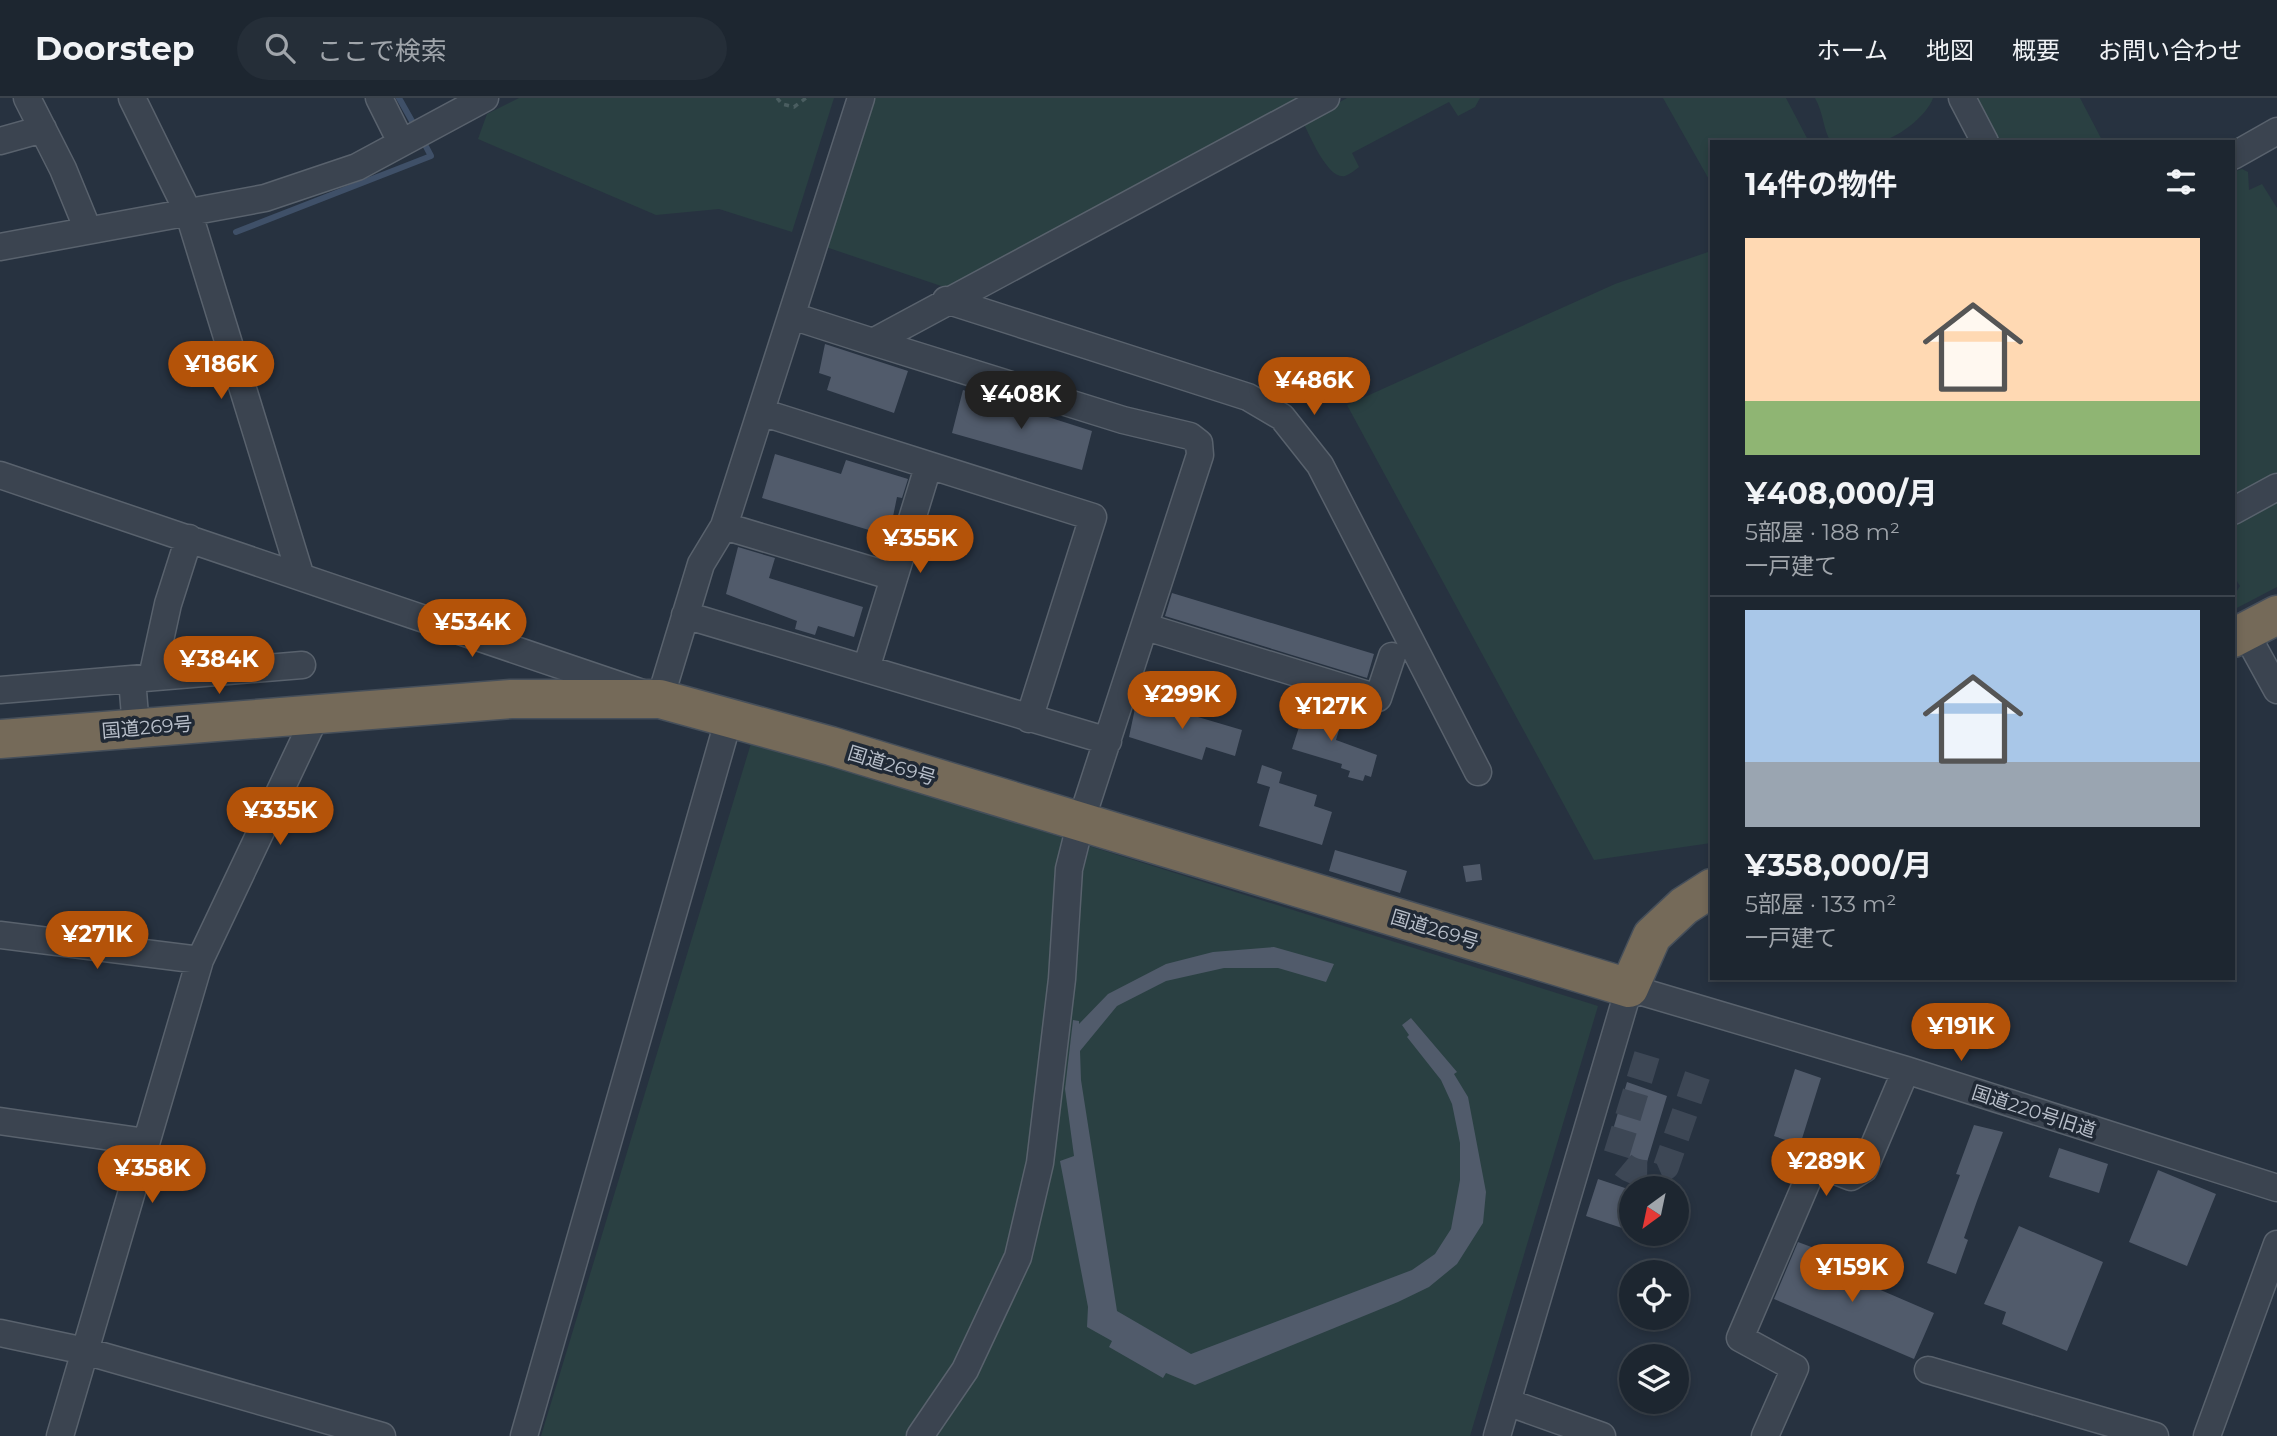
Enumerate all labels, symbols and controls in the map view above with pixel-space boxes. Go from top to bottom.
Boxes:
search box [237,17,727,80]
text: Doorstep [35,28,195,68]
icon: search [261,29,299,67]
text: ここで検索 [317,35,447,67]
text: ホーム [1817,36,1888,65]
text: 地図 [1926,36,1974,65]
text: 概要 [2012,36,2060,65]
text: お問い合わせ [2098,36,2242,65]
icon: filters [2162,163,2200,201]
text: 14件の物件 [1745,166,1897,203]
icon: home [1910,284,2036,410]
pin: ¥186K [172,342,270,401]
text: ¥186K [184,350,258,378]
pin: ¥486K [1265,358,1363,417]
text: ¥486K [1274,366,1354,394]
pin: ¥408K [972,372,1070,431]
text: ¥408K [981,380,1061,408]
text: ¥408,000/月 [1745,475,1938,512]
pin: ¥355K [871,516,969,575]
text: 5部屋 · 188 m² [1745,518,1900,546]
text: ¥355K [883,524,957,552]
text: 一戸建て [1745,552,1837,580]
pin: ¥534K [423,600,521,659]
text: ¥534K [434,608,510,636]
pin: ¥384K [170,636,268,696]
text: ¥384K [180,645,258,673]
icon: home [1910,656,2036,782]
pin: ¥299K [1133,672,1231,731]
text: ¥299K [1144,680,1220,708]
pin: ¥127K [1282,684,1380,743]
text: ¥127K [1295,692,1367,720]
street label: 国道269号 [101,712,193,743]
street label: 国道269号 [845,741,939,790]
pin: ¥335K [231,788,329,847]
text: ¥335K [243,796,317,824]
text: ¥358,000/月 [1745,847,1933,884]
text: 5部屋 · 133 m² [1745,890,1896,918]
street label: 国道269号 [1388,905,1482,954]
pin: ¥271K [48,912,146,971]
text: ¥271K [61,920,133,948]
text: 一戸建て [1745,924,1837,952]
pin: ¥191K [1912,1004,2010,1063]
text: ¥191K [1927,1012,1995,1040]
street label: 国道220号旧道 [1969,1081,2099,1142]
pin: ¥289K [1777,1138,1875,1198]
pin: ¥358K [103,1146,201,1205]
text: ¥289K [1787,1147,1865,1175]
text: ¥358K [114,1154,190,1182]
north arrow [1619,1176,1689,1246]
map controls [1619,1176,1689,1414]
pin: ¥159K [1803,1244,1901,1304]
text: ¥159K [1816,1253,1888,1281]
button: locate [1619,1260,1689,1330]
button: layers [1619,1344,1689,1414]

